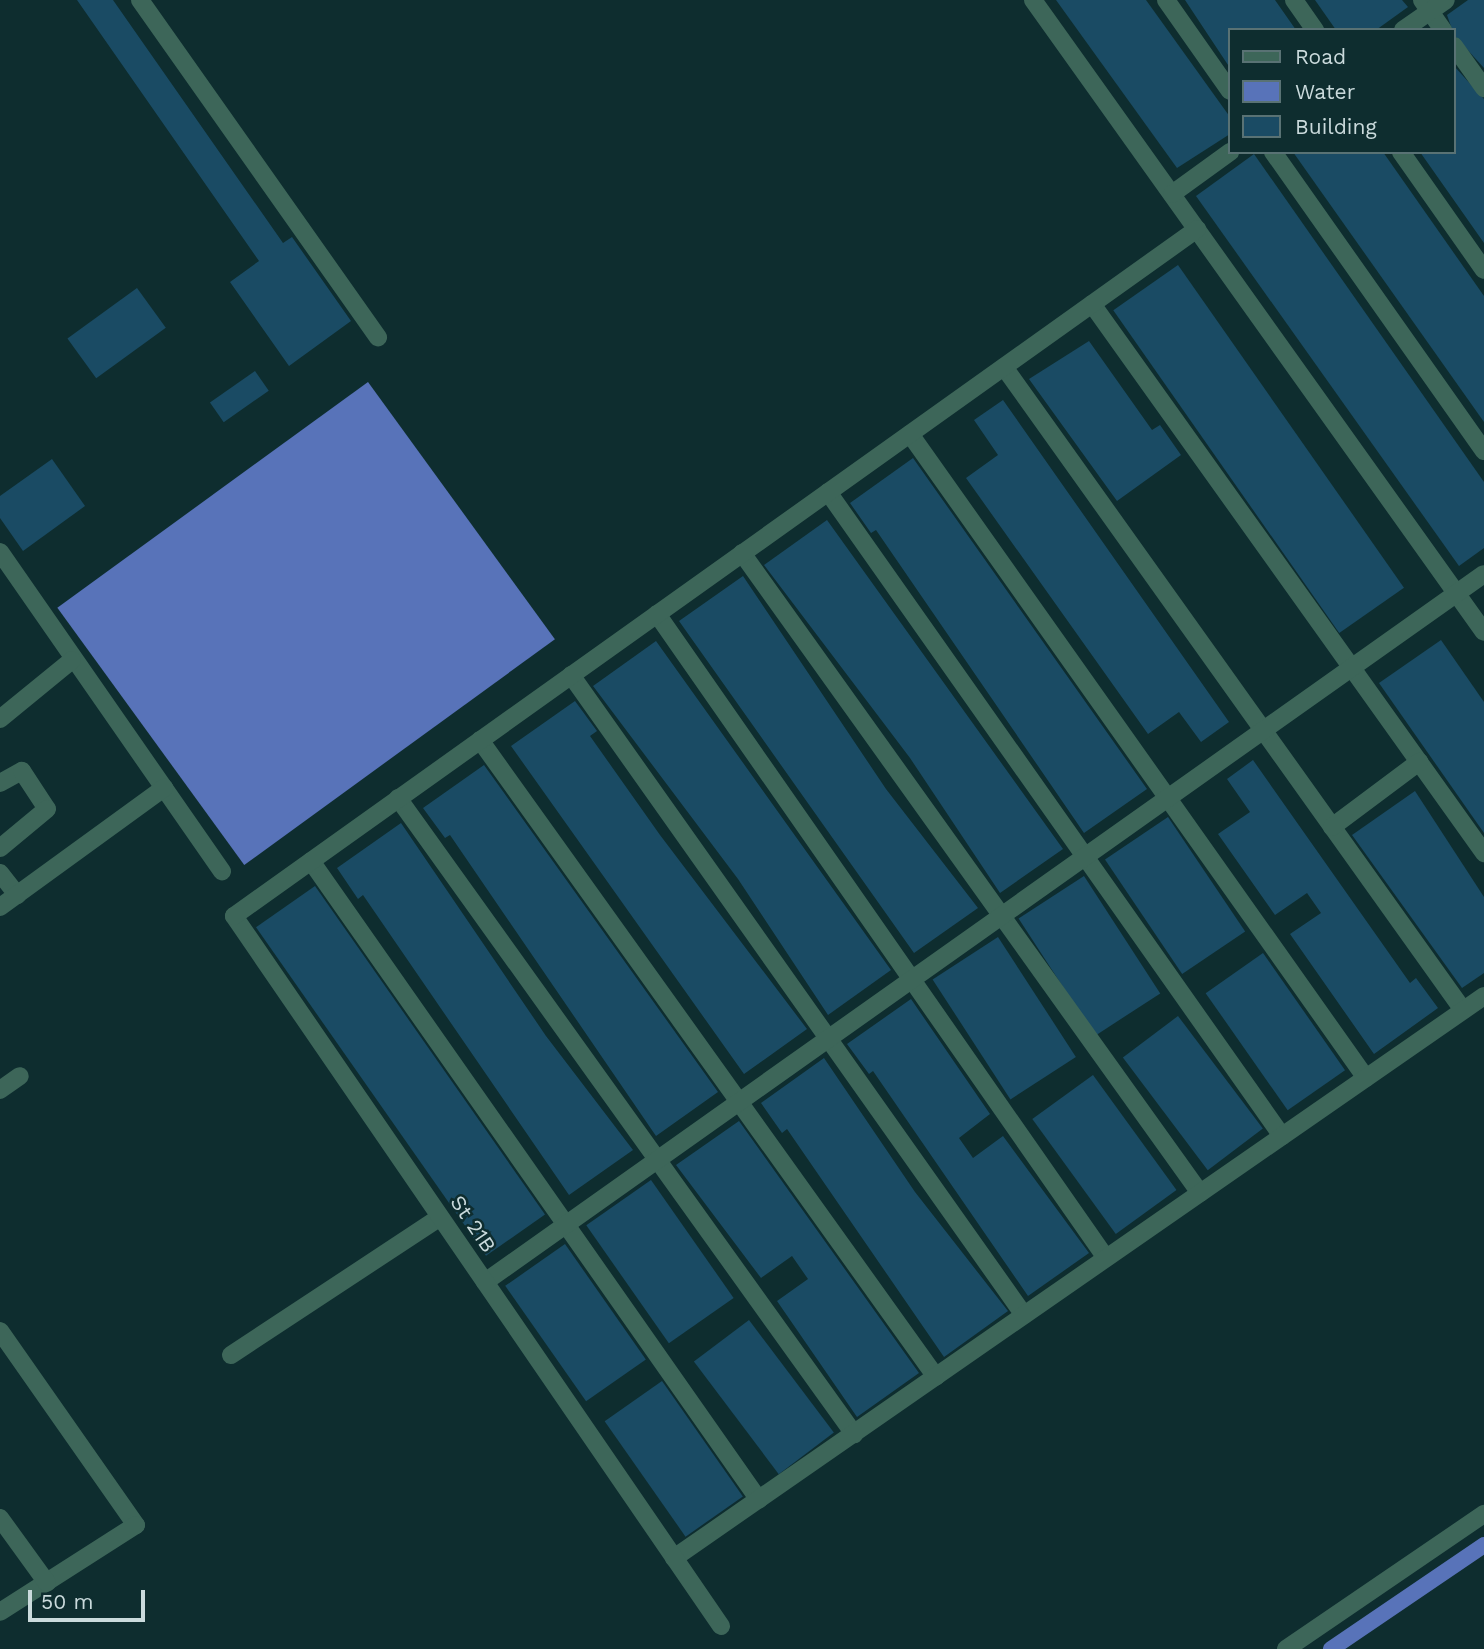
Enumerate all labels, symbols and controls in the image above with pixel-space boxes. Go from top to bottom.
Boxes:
legend [1228,28,1456,154]
text: Road [1295,44,1346,69]
text: Water [1295,79,1355,104]
text: Building [1295,114,1377,139]
street label: St 21B [445,1191,501,1257]
scale bar [32,1576,149,1620]
text: 50 m [41,1589,93,1614]

